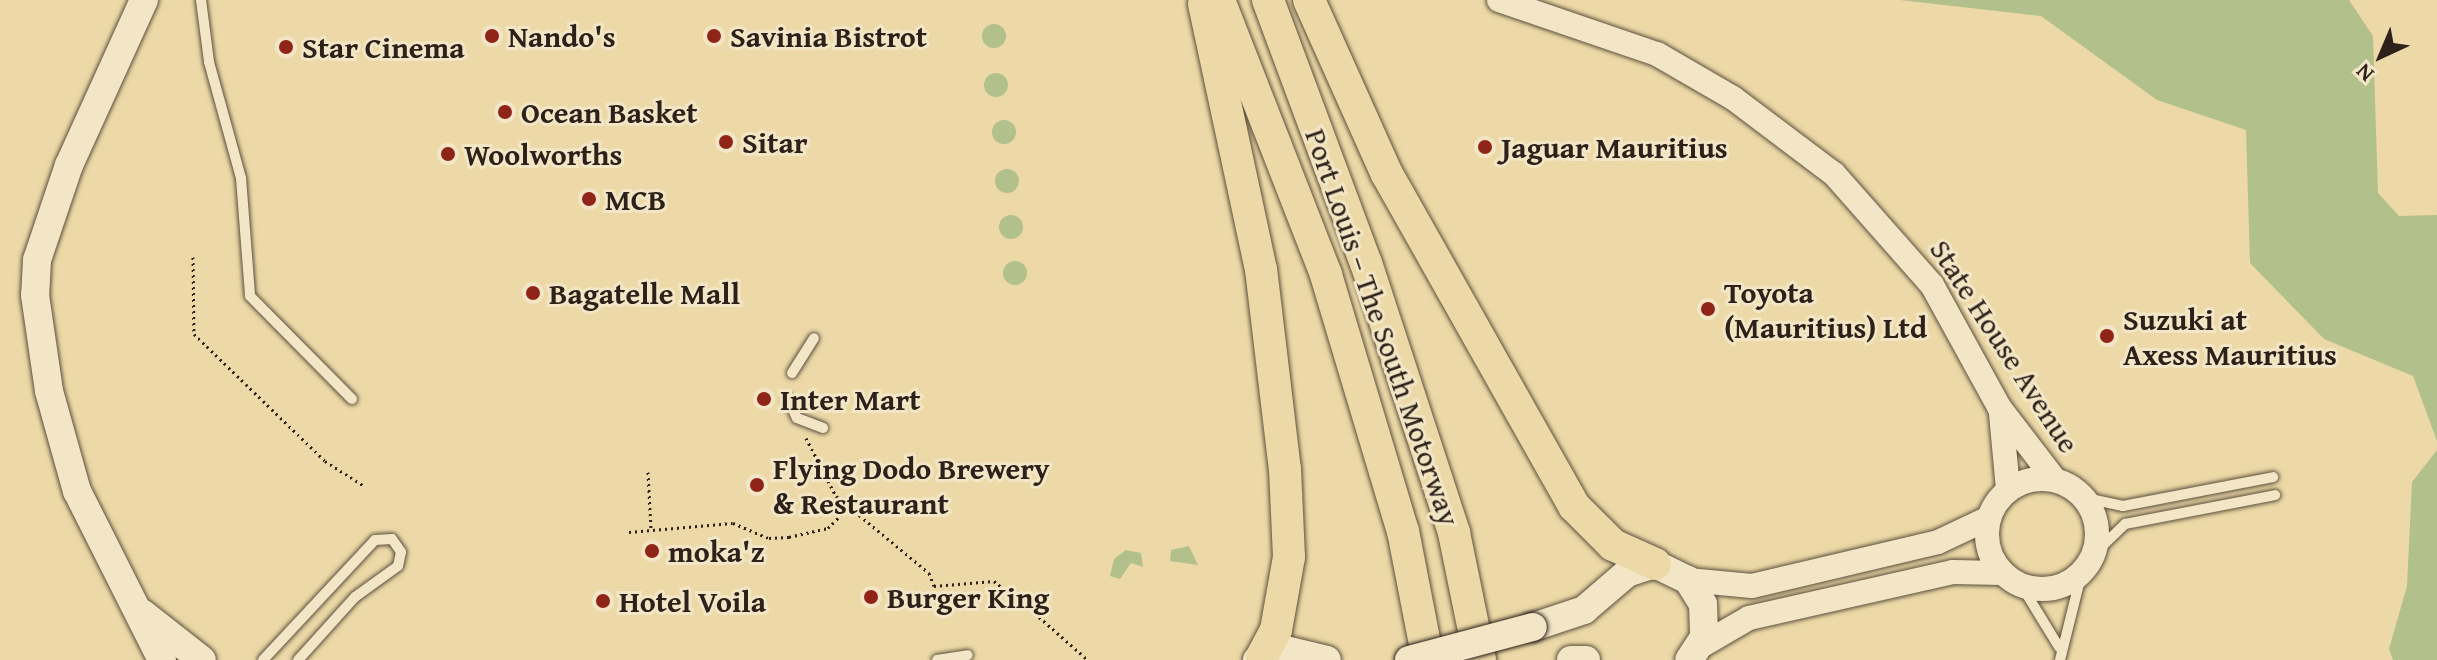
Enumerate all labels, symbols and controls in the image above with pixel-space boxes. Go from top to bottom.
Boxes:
north arrow [2341,16,2421,96]
place label: Nando's [508,18,616,54]
place label: Savinia Bistrot [730,18,927,54]
marker: Nando's [483,27,501,45]
marker: Savinia Bistrot [705,27,723,45]
place label: Star Cinema [302,29,465,65]
marker: Star Cinema [277,38,295,56]
text: N [2348,57,2381,90]
place label: Ocean Basket [521,94,698,130]
marker: Ocean Basket [496,103,514,121]
place label: Sitar [742,124,808,160]
street label: Port Louis – The South Motorway [1298,124,1468,530]
place label: Jaguar Mauritius [1501,129,1728,165]
marker: Sitar [717,133,735,151]
place label: Woolworths [464,136,622,172]
marker: Jaguar Mauritius [1476,138,1494,156]
marker: Woolworths [439,145,457,163]
place label: MCB [605,181,666,217]
marker: MCB [580,190,598,208]
street label: State House Avenue [1923,233,2087,459]
place label: Toyota (Mauritius) Ltd [1724,274,1927,344]
place label: Bagatelle Mall [549,275,740,311]
marker: Bagatelle Mall [524,284,542,302]
marker: Toyota (Mauritius) Ltd [1699,300,1717,318]
place label: Suzuki at Axess Mauritius [2123,301,2337,372]
marker: Suzuki at Axess Mauritius [2098,327,2116,345]
place label: Inter Mart [780,381,921,417]
marker: Inter Mart [755,390,773,408]
place label: Flying Dodo Brewery & Restaurant [773,450,1049,520]
marker: Flying Dodo Brewery & Restaurant [748,476,766,494]
place label: moka'z [668,533,765,569]
marker: moka'z [643,542,661,560]
place label: Burger King [887,579,1049,615]
place label: Hotel Voila [619,583,766,619]
marker: Burger King [862,588,880,606]
marker: Hotel Voila [594,592,612,610]

